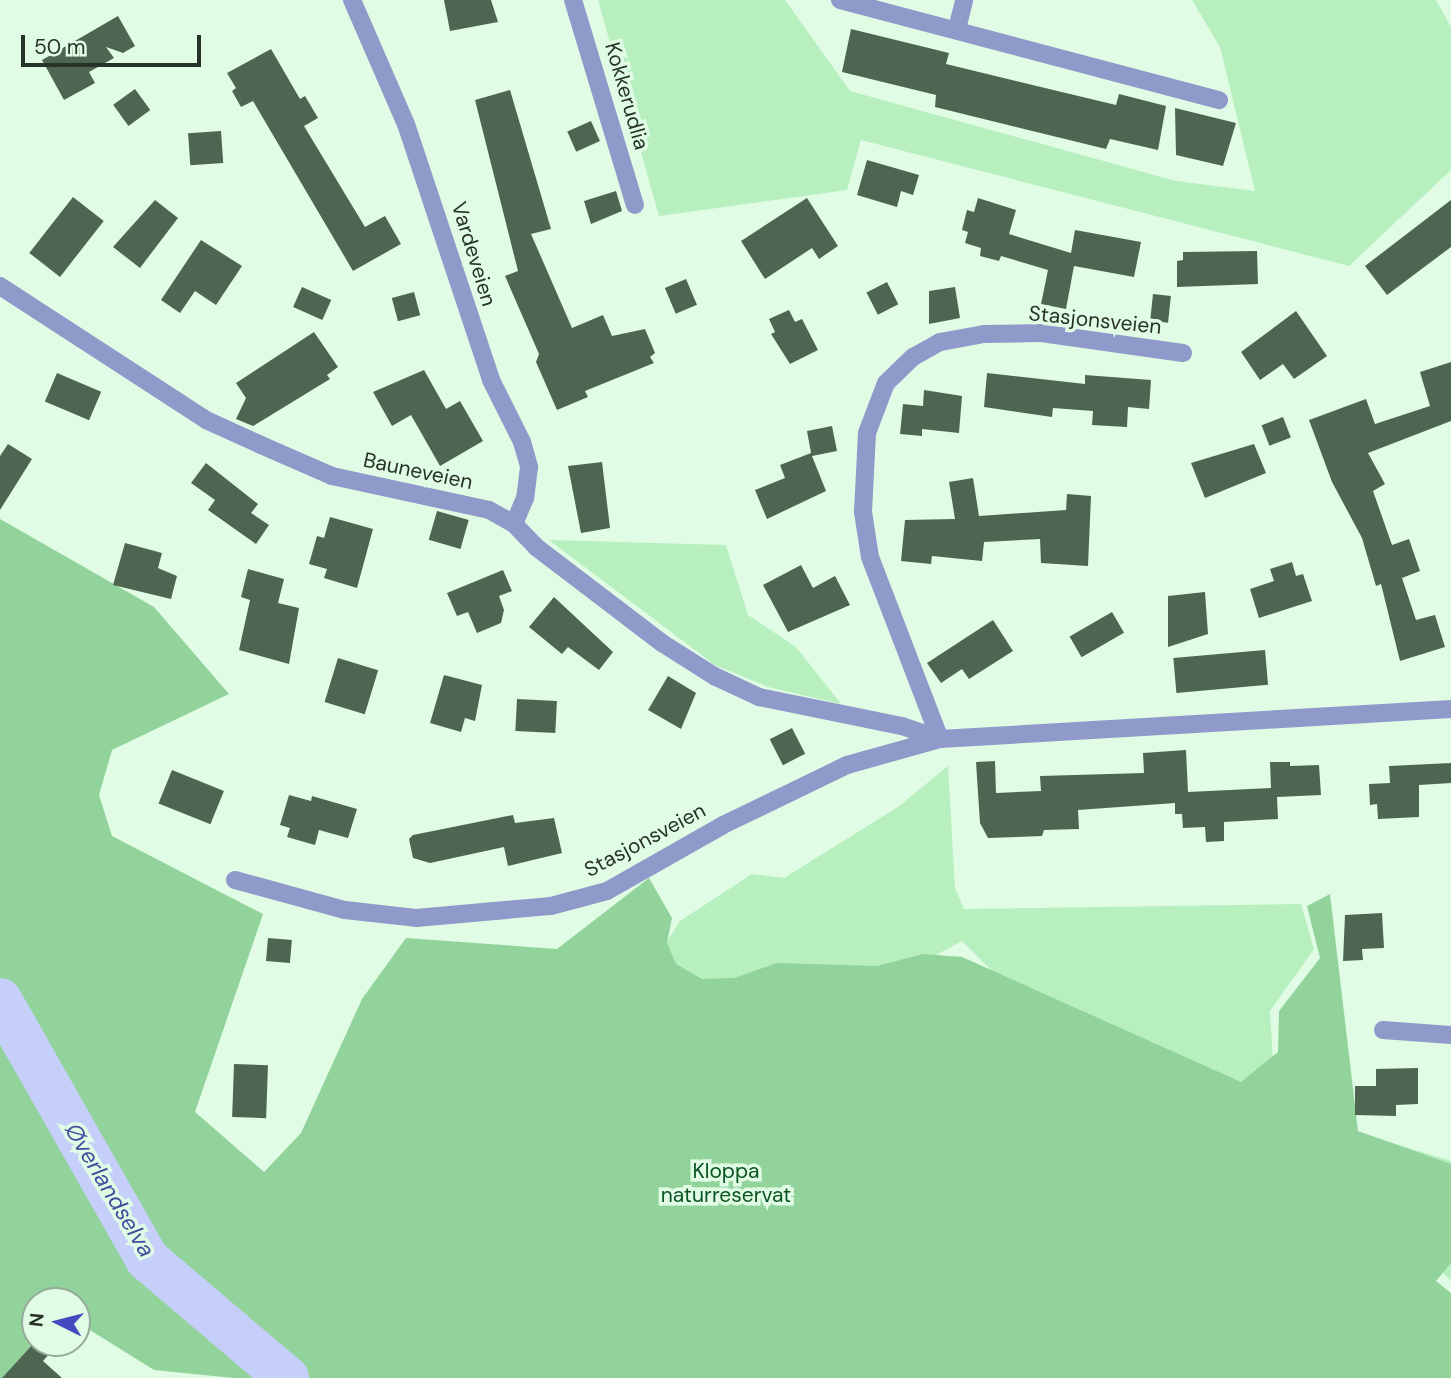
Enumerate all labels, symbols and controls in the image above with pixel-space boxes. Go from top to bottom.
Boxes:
scale bar [24,21,205,65]
text: 50 m [34,33,85,61]
street label: Kokkerudlia [600,39,654,153]
street label: Vardeveien [446,199,502,309]
street label: Stasjonsveien [1027,300,1163,340]
street label: Bauneveien [361,447,475,495]
street label: Stasjonsveien [580,798,710,882]
water label: Øverlandselva [59,1118,161,1262]
park label: Kloppa naturreservat [661,1158,791,1208]
north arrow [21,1287,91,1357]
text: N [23,1312,50,1328]

